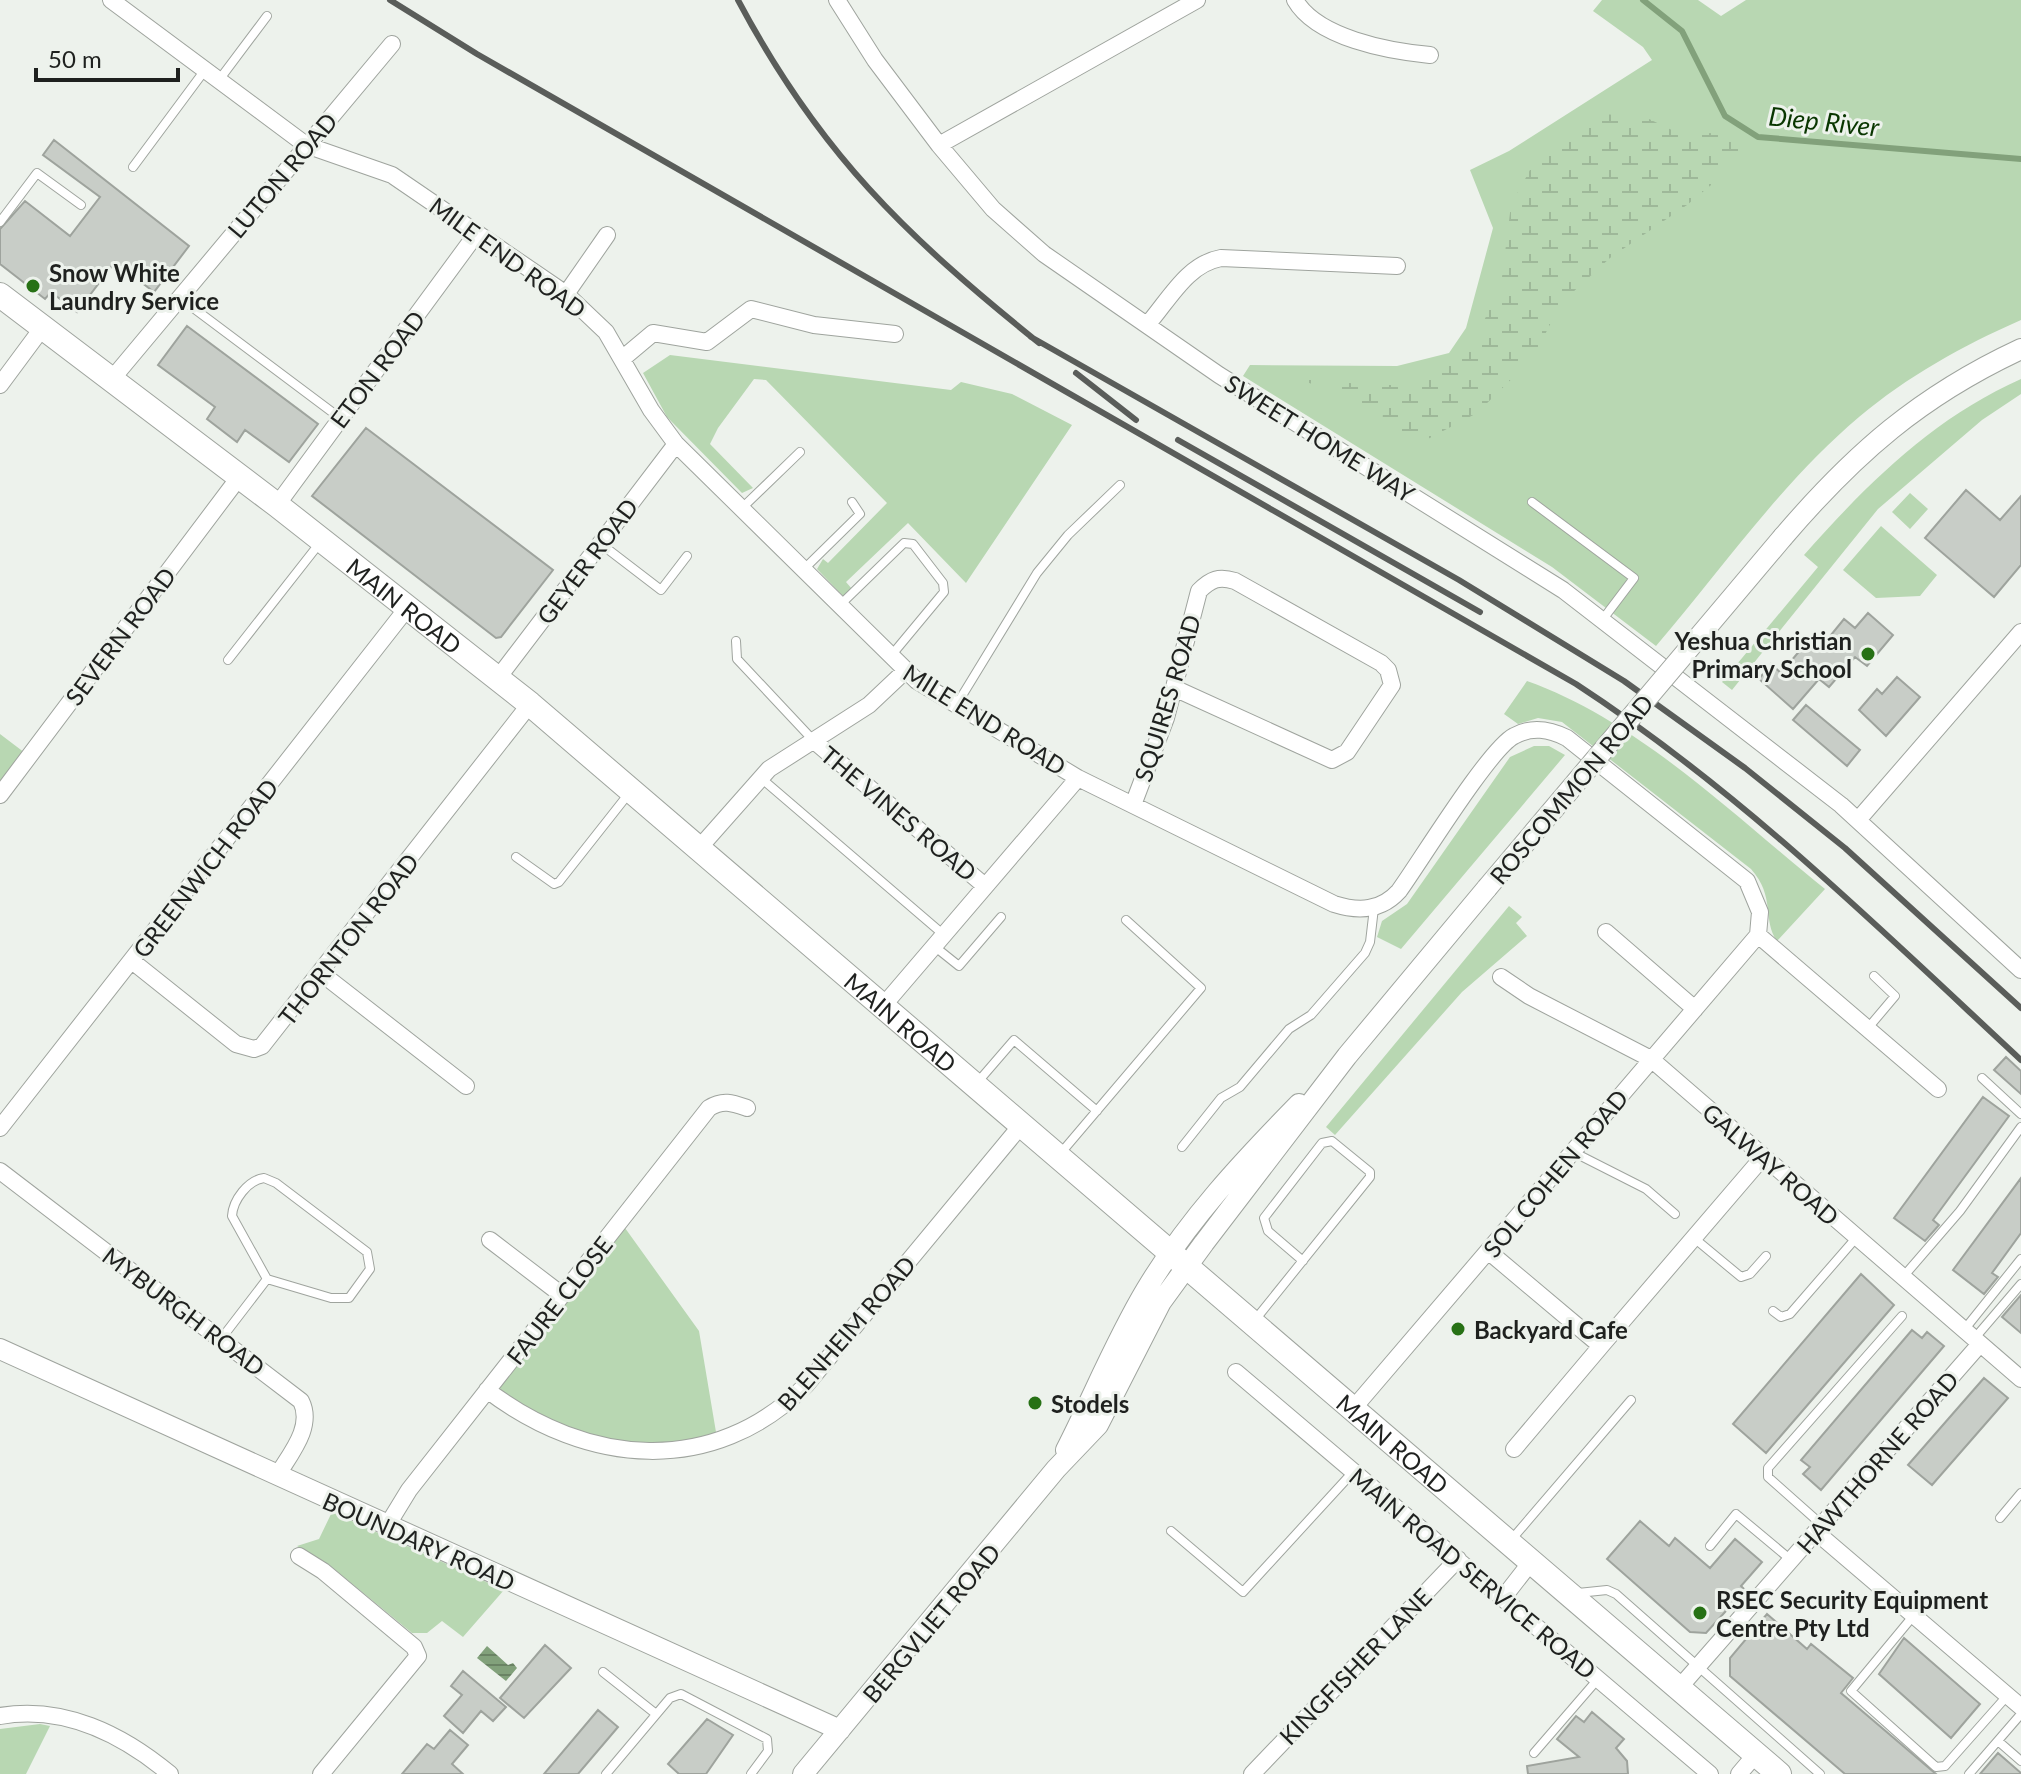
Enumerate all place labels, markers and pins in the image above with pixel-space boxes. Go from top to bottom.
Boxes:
place label: Snow White Laundry Service [49,258,219,315]
marker: Snow White Laundry Service [24,277,42,295]
place label: Yeshua Christian Primary School [1674,626,1852,683]
marker: Yeshua Christian Primary School [1859,645,1877,663]
place label: Backyard Cafe [1474,1315,1628,1344]
marker: Backyard Cafe [1449,1320,1467,1338]
place label: Stodels [1051,1389,1129,1418]
marker: Stodels [1026,1394,1044,1412]
place label: RSEC Security Equipment Centre Pty Ltd [1716,1585,1988,1642]
marker: RSEC Security Equipment Centre Pty Ltd [1691,1604,1709,1622]

